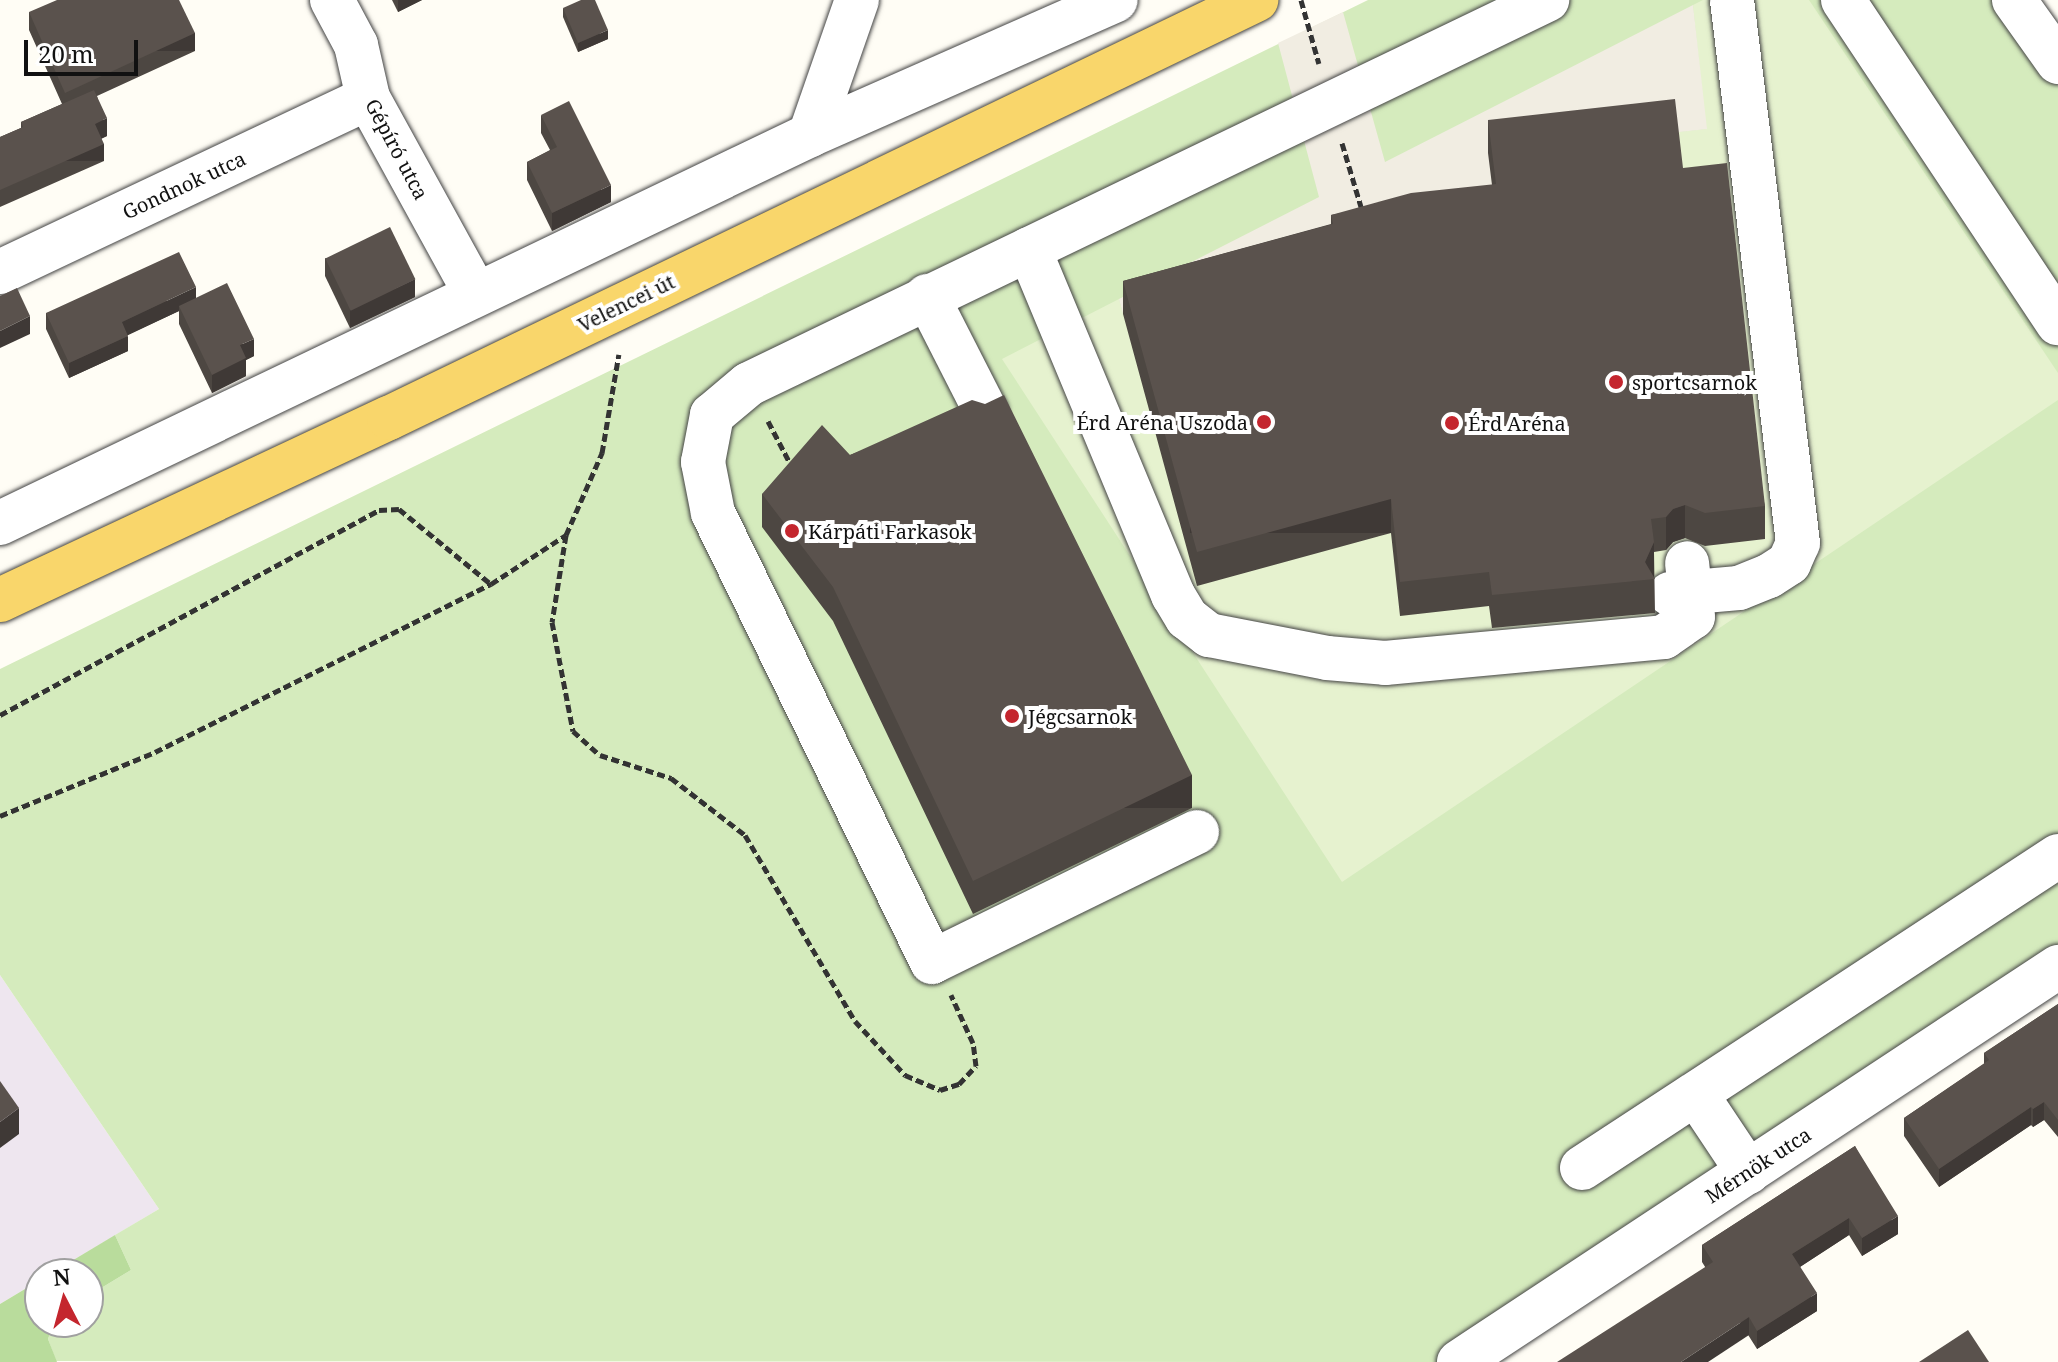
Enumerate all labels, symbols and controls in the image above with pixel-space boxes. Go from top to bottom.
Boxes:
scale bar [28,24,142,74]
text: 20 m [38,37,94,70]
street label: Gépíró utca [360,95,434,203]
street label: Gondnok utca [119,146,249,224]
street label: Velencei út [574,269,678,337]
place label: sportcsarnok [1632,370,1757,394]
marker: sportcsarnok [1607,373,1625,391]
place label: Érd Aréna Uszoda [1076,410,1248,434]
place label: Érd Aréna [1468,411,1566,435]
marker: Érd Aréna Uszoda [1255,413,1273,431]
marker: Érd Aréna [1443,414,1461,432]
place label: Kárpáti Farkasok [808,519,972,543]
marker: Kárpáti Farkasok [783,522,801,540]
place label: Jégcsarnok [1028,704,1132,728]
marker: Jégcsarnok [1003,707,1021,725]
street label: Mérnök utca [1701,1122,1815,1208]
north arrow [24,1258,104,1338]
text: N [52,1260,72,1292]

